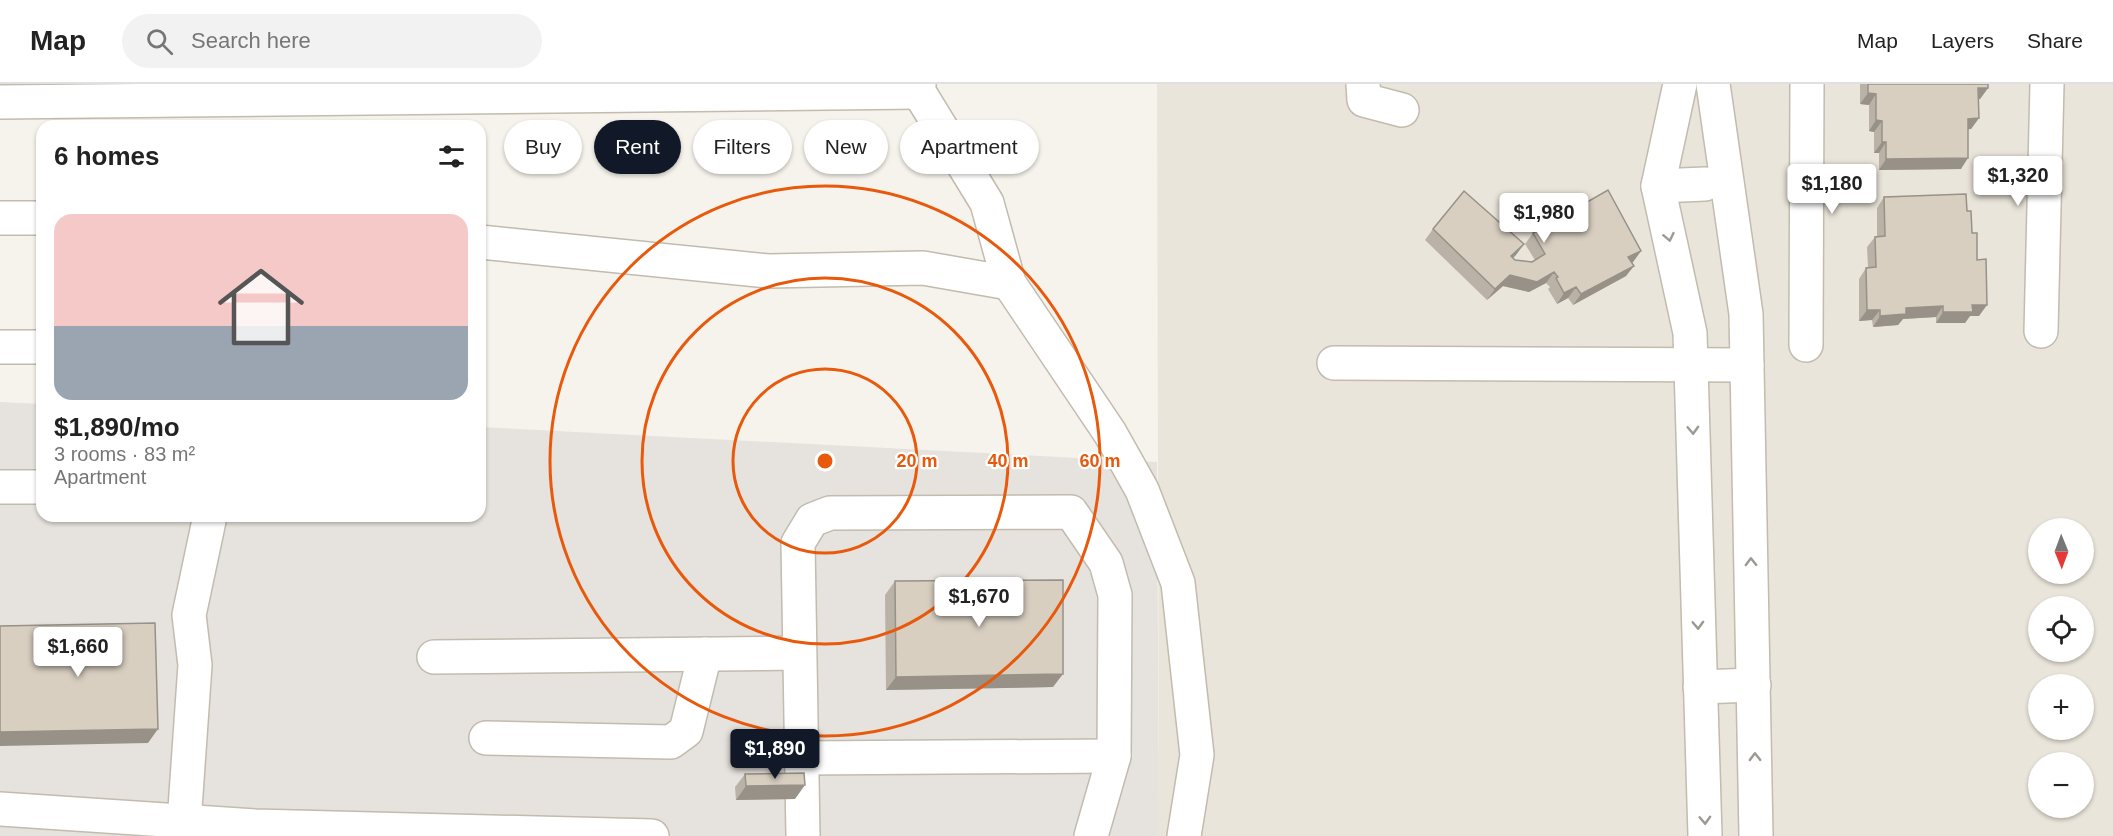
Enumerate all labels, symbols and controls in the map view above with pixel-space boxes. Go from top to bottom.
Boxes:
search box [122,14,542,68]
text: Map [30,25,86,56]
icon: search [143,25,176,58]
text: Search here [191,28,311,53]
text: Map [1857,29,1898,52]
text: Layers [1931,29,1994,52]
text: Share [2027,29,2083,52]
chip: Buy [504,120,582,174]
chip: Rent [594,120,681,174]
chip: Filters [693,120,792,174]
chip: New [804,120,888,174]
chip: Apartment [900,120,1039,174]
icon: filters [435,140,468,173]
text: 6 homes [54,141,160,171]
pin: $1,320 [1969,156,2067,207]
pin: $1,180 [1783,164,1881,215]
text: $1,320 [1987,164,2049,186]
text: $1,180 [1801,172,1863,194]
pin: $1,980 [1495,193,1593,244]
text: $1,980 [1513,201,1575,223]
one-way arrow [1662,232,1675,242]
icon: home [207,253,315,361]
text: $1,890/mo [54,412,180,442]
one-way arrow [1686,426,1699,435]
text: 3 rooms · 83 m² [54,443,195,465]
centre of rings [815,451,835,471]
text: 20 m [896,451,938,471]
text: 40 m [987,451,1029,471]
text: 60 m [1079,451,1121,471]
text: Apartment [54,466,146,488]
north arrow [2028,518,2094,584]
map controls [2028,518,2094,818]
one-way arrow [1745,557,1758,566]
pin: $1,670 [930,577,1028,628]
text: $1,670 [948,585,1010,607]
button: locate [2028,596,2094,662]
one-way arrow [1692,620,1705,629]
pin: $1,660 [29,627,127,678]
text: $1,660 [47,635,109,657]
button: + [2028,674,2094,740]
pin: $1,890 [726,729,824,780]
text: $1,890 [744,737,806,759]
one-way arrow [1749,752,1761,761]
button: − [2028,752,2094,818]
one-way arrow [1698,815,1711,824]

